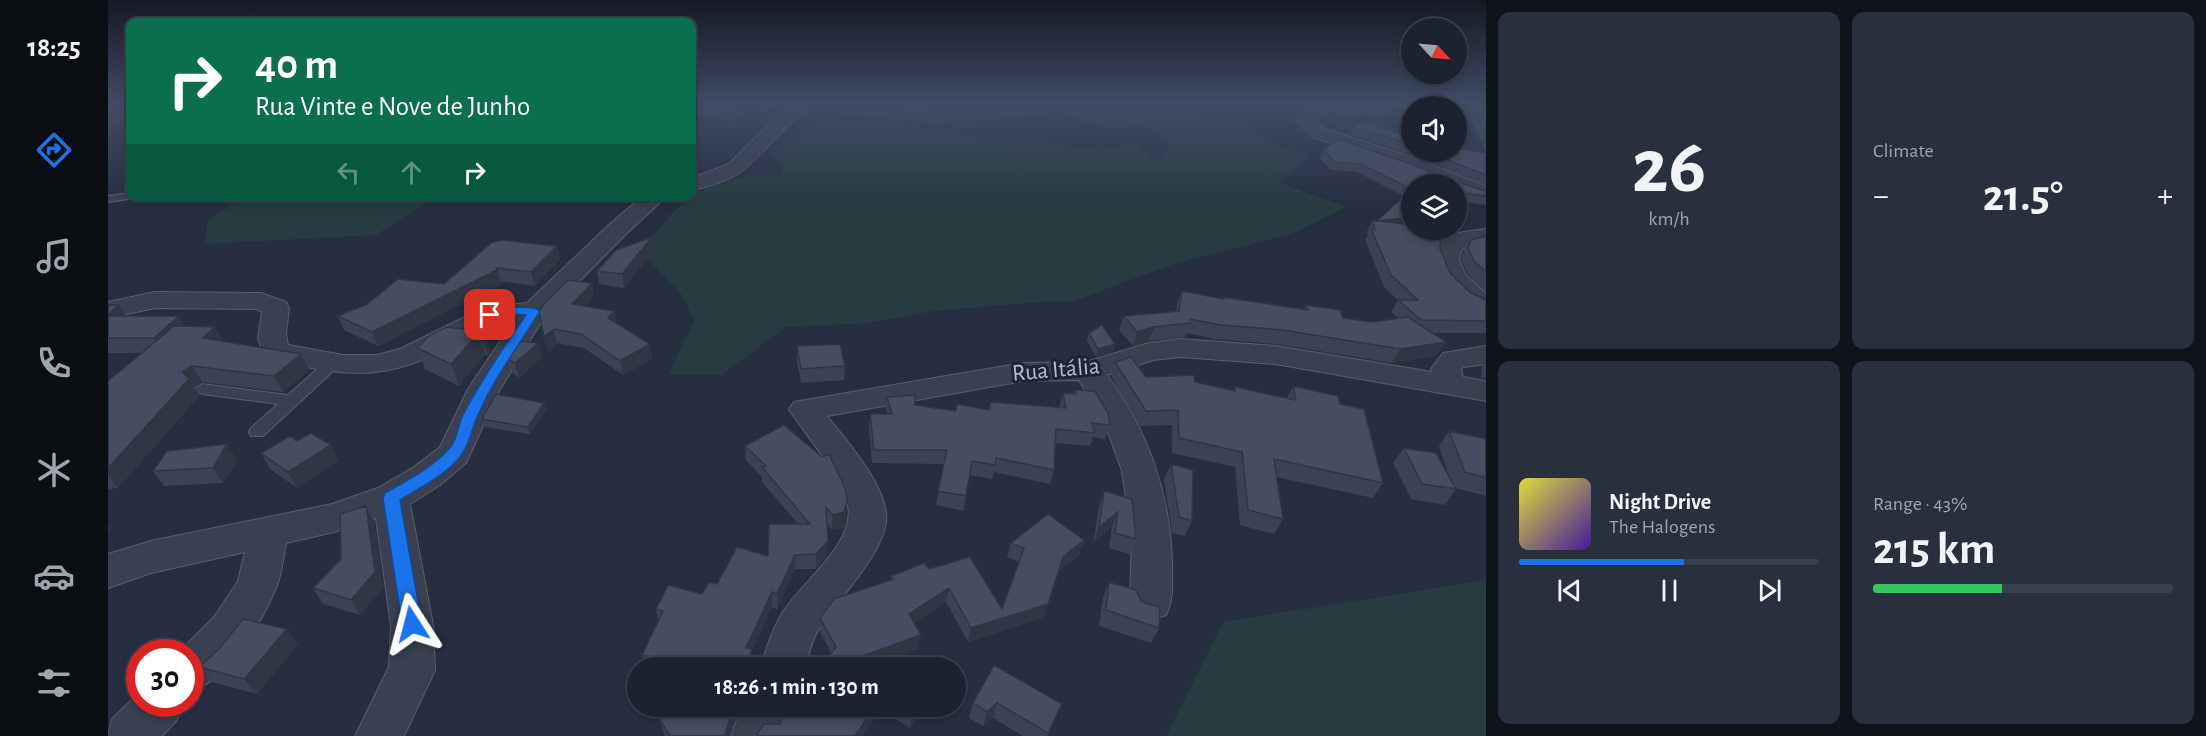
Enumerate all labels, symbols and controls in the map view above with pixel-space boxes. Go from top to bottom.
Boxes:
north arrow [1401,18,1467,84]
map controls [1401,18,1467,240]
text: 18:25 [27,34,81,61]
icon: right [156,42,234,120]
text: 40 m [255,44,338,86]
text: Rua Vinte e Nove de Junho [255,93,530,120]
button: sound [1401,96,1467,162]
icon: directions [33,129,75,171]
text: 26 [1632,129,1706,207]
text: Climate [1873,141,1934,161]
icon: left [332,156,365,189]
icon: ahead [395,156,428,189]
icon: right [458,156,491,189]
button: layers [1401,174,1467,240]
text: 21.5° [1983,174,2063,219]
text: − [1873,180,1889,213]
text: + [2157,180,2173,213]
text: km/h [1648,209,1690,229]
icon: music [33,235,75,277]
pin [464,289,515,340]
icon: arrive [473,298,506,331]
icon: phone [33,342,75,384]
street label: Rua Itália [1011,354,1101,386]
icon: climate [33,449,75,491]
text: Night Drive [1609,491,1711,513]
text: Range · 43% [1873,494,1968,514]
text: The Halogens [1609,517,1715,537]
text: 215 km [1873,527,1995,572]
icon: car [33,555,75,597]
icon: previous [1553,574,1586,607]
icon: pause [1653,574,1686,607]
icon: next [1753,574,1786,607]
position arrow [380,592,444,656]
speed limit sign: 30 [126,639,204,717]
icon: filters [33,662,75,704]
text: 18:26 · 1 min · 130 m [714,676,879,698]

